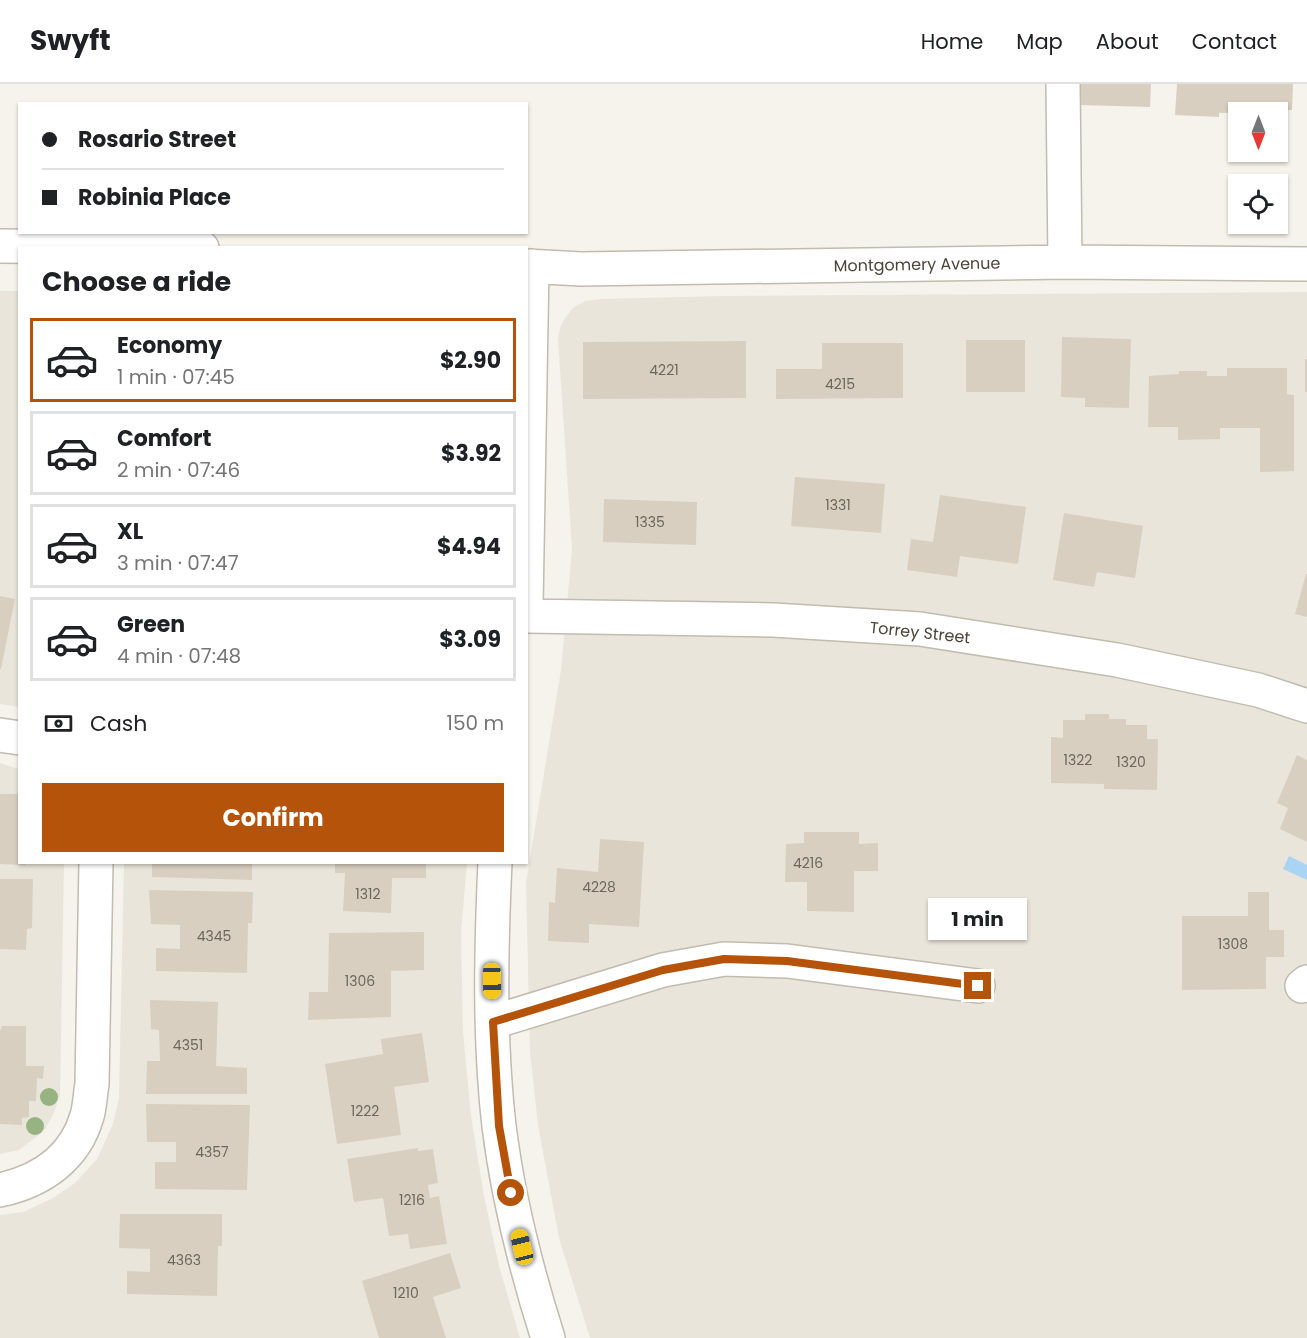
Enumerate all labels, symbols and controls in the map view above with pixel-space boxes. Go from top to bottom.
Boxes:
text: Swyft [30,21,111,60]
text: Home [921,27,983,56]
text: Map [1016,27,1063,56]
text: About [1096,27,1159,56]
text: Contact [1192,27,1277,56]
north arrow [1228,102,1288,162]
map controls [1228,102,1288,234]
text: Rosario Street [78,124,236,155]
button: locate [1228,174,1288,234]
text: Robinia Place [78,182,231,213]
street label: Montgomery Avenue [833,252,1001,277]
text: Choose a ride [42,263,231,300]
text: Economy [117,330,222,361]
icon: car [45,333,99,387]
text: $2.90 [440,345,501,376]
house number: 4221 [649,360,679,380]
text: 1 min · 07:45 [117,363,235,391]
house number: 4215 [825,374,855,394]
text: Comfort [117,423,211,454]
icon: car [45,426,99,480]
text: $3.92 [441,438,501,469]
text: 2 min · 07:46 [117,456,240,484]
house number: 1331 [825,495,851,515]
house number: 1335 [635,512,665,532]
text: XL [117,516,143,547]
icon: car [45,519,99,573]
text: $4.94 [437,531,501,562]
text: 3 min · 07:47 [117,549,239,577]
text: Green [117,609,185,640]
icon: car [45,612,99,666]
street label: Torrey Street [869,616,971,649]
text: $3.09 [439,624,501,655]
text: 4 min · 07:48 [117,642,241,670]
icon: cash [42,707,75,740]
text: Cash [90,708,147,739]
text: 150 m [447,709,504,737]
house number: 1322 [1064,750,1092,770]
house number: 1320 [1116,752,1146,772]
button: Confirm [42,783,504,852]
house number: 4216 [793,853,823,873]
house number: 4228 [582,877,616,897]
house number: 1312 [355,884,381,904]
callout: 1 min [928,899,1028,941]
text: 1 min [951,905,1004,933]
house number: 4345 [197,926,231,946]
house number: 1308 [1218,934,1248,954]
car [483,963,501,999]
house number: 1306 [345,971,375,991]
route end [964,972,991,999]
house number: 4351 [173,1035,203,1055]
house number: 1222 [351,1101,379,1121]
house number: 4357 [195,1142,229,1162]
route start [497,1179,524,1206]
house number: 1216 [399,1190,425,1210]
car [509,1227,535,1267]
house number: 4363 [167,1250,201,1270]
house number: 1210 [393,1283,419,1303]

